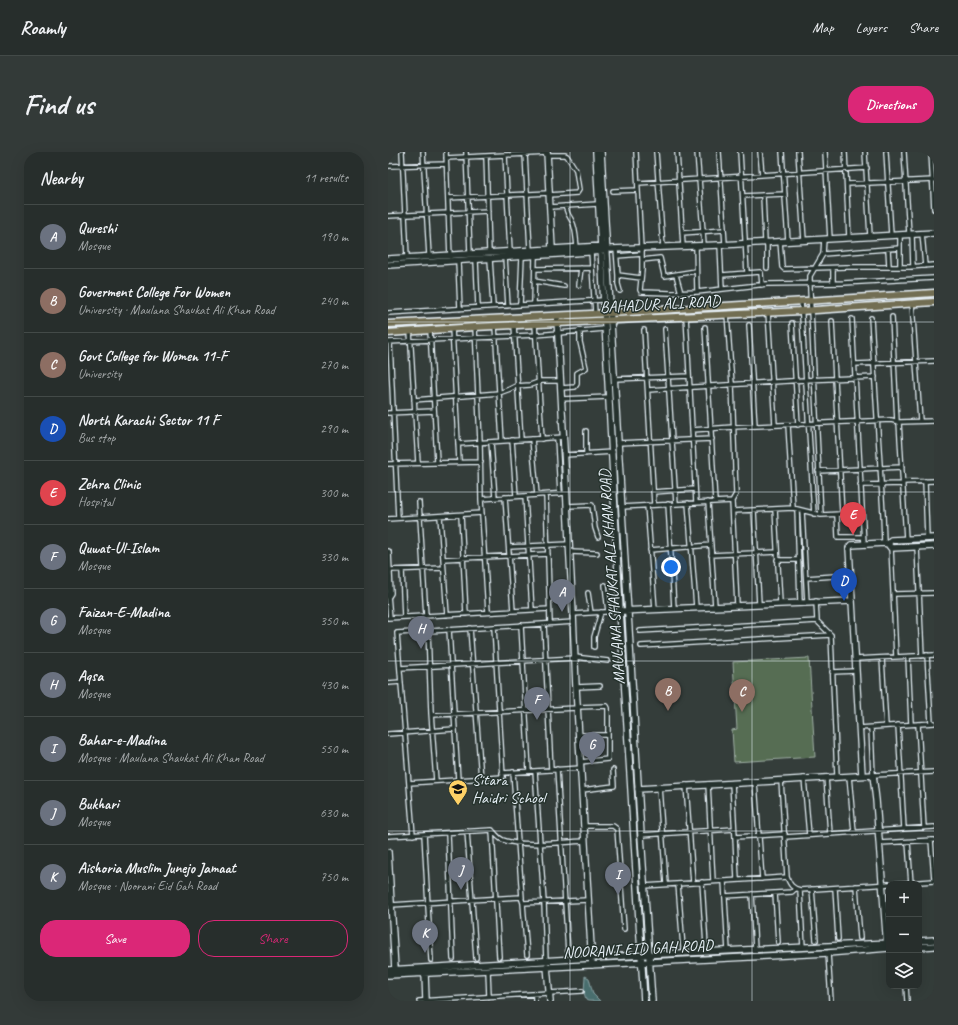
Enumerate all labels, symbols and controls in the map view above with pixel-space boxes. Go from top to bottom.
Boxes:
text: Roamly [20,16,66,40]
text: Map [812,19,834,36]
text: Layers [856,19,887,36]
text: Share [909,19,938,36]
button: Directions [848,86,934,123]
text: Find us [24,87,94,122]
text: Nearby [40,168,83,189]
text: 11 results [304,170,348,186]
text: Qureshi [78,219,116,238]
text: A [50,229,56,245]
text: 190 m [320,229,348,245]
text: Mosque [78,238,110,254]
text: Goverment College For Women [78,283,230,302]
street label: BAHADUR ALI ROAD [599,291,722,317]
text: B [50,293,56,309]
text: 240 m [320,293,348,309]
text: University · Maulana Shaukat Ali Khan Road [78,302,275,318]
text: Govt College for Women 11-F [78,347,227,366]
text: C [50,357,56,373]
text: 270 m [320,357,348,373]
text: University [78,366,121,382]
text: North Karachi Sector 11 F [78,411,219,430]
text: D [49,421,57,437]
text: 290 m [320,421,348,437]
text: Bus stop [78,430,115,446]
street label: MAULANA SHAUKAT ALI KHAN ROAD [594,467,629,685]
text: Zehra Clinic [78,475,141,494]
text: E [50,485,56,501]
text: 300 m [320,485,348,501]
text: Hospital [78,494,114,510]
pin: E [840,502,866,535]
text: Quwat-Ul-Islam [78,539,159,558]
text: F [50,549,56,565]
text: 330 m [320,549,348,565]
your location [661,557,681,577]
text: Mosque [78,558,110,574]
pin: D [831,568,857,601]
pin: A [549,579,575,612]
text: Faizan-E-Madina [78,603,170,622]
text: G [50,613,56,629]
text: 350 m [320,613,348,629]
pin: H [408,616,434,649]
text: Mosque [78,622,110,638]
text: Aqsa [78,667,103,686]
text: H [49,677,57,693]
text: 430 m [320,677,348,693]
pin: B [655,678,681,711]
pin: C [729,679,755,712]
text: Mosque [78,686,110,702]
pin: F [524,687,550,720]
text: Bahar-e-Madina [78,731,166,750]
pin: G [579,732,605,765]
text: I [50,741,56,757]
text: 550 m [320,741,348,757]
text: Mosque · Maulana Shaukat Ali Khan Road [78,750,264,766]
place label: Sitara Haidri School [472,770,548,808]
school or university icon: Sitara Haidri School [447,778,469,806]
text: Bukhari [78,795,119,814]
text: J [51,805,55,821]
text: 630 m [320,805,348,821]
text: Mosque [78,814,110,830]
pin: J [448,857,474,890]
text: Aishoria Muslim Junejo Jamaat [78,859,236,878]
pin: I [605,862,631,895]
text: K [50,869,56,885]
text: 750 m [320,869,348,885]
text: Mosque · Noorani Eid Gah Road [78,878,217,894]
map controls [886,881,922,989]
button: + [886,881,922,917]
button: − [886,917,922,953]
button: Save [40,920,190,957]
button: Share [198,920,348,957]
pin: K [412,920,438,953]
street label: NOORANI EID GAH ROAD [562,935,715,963]
button: layers [886,953,922,989]

